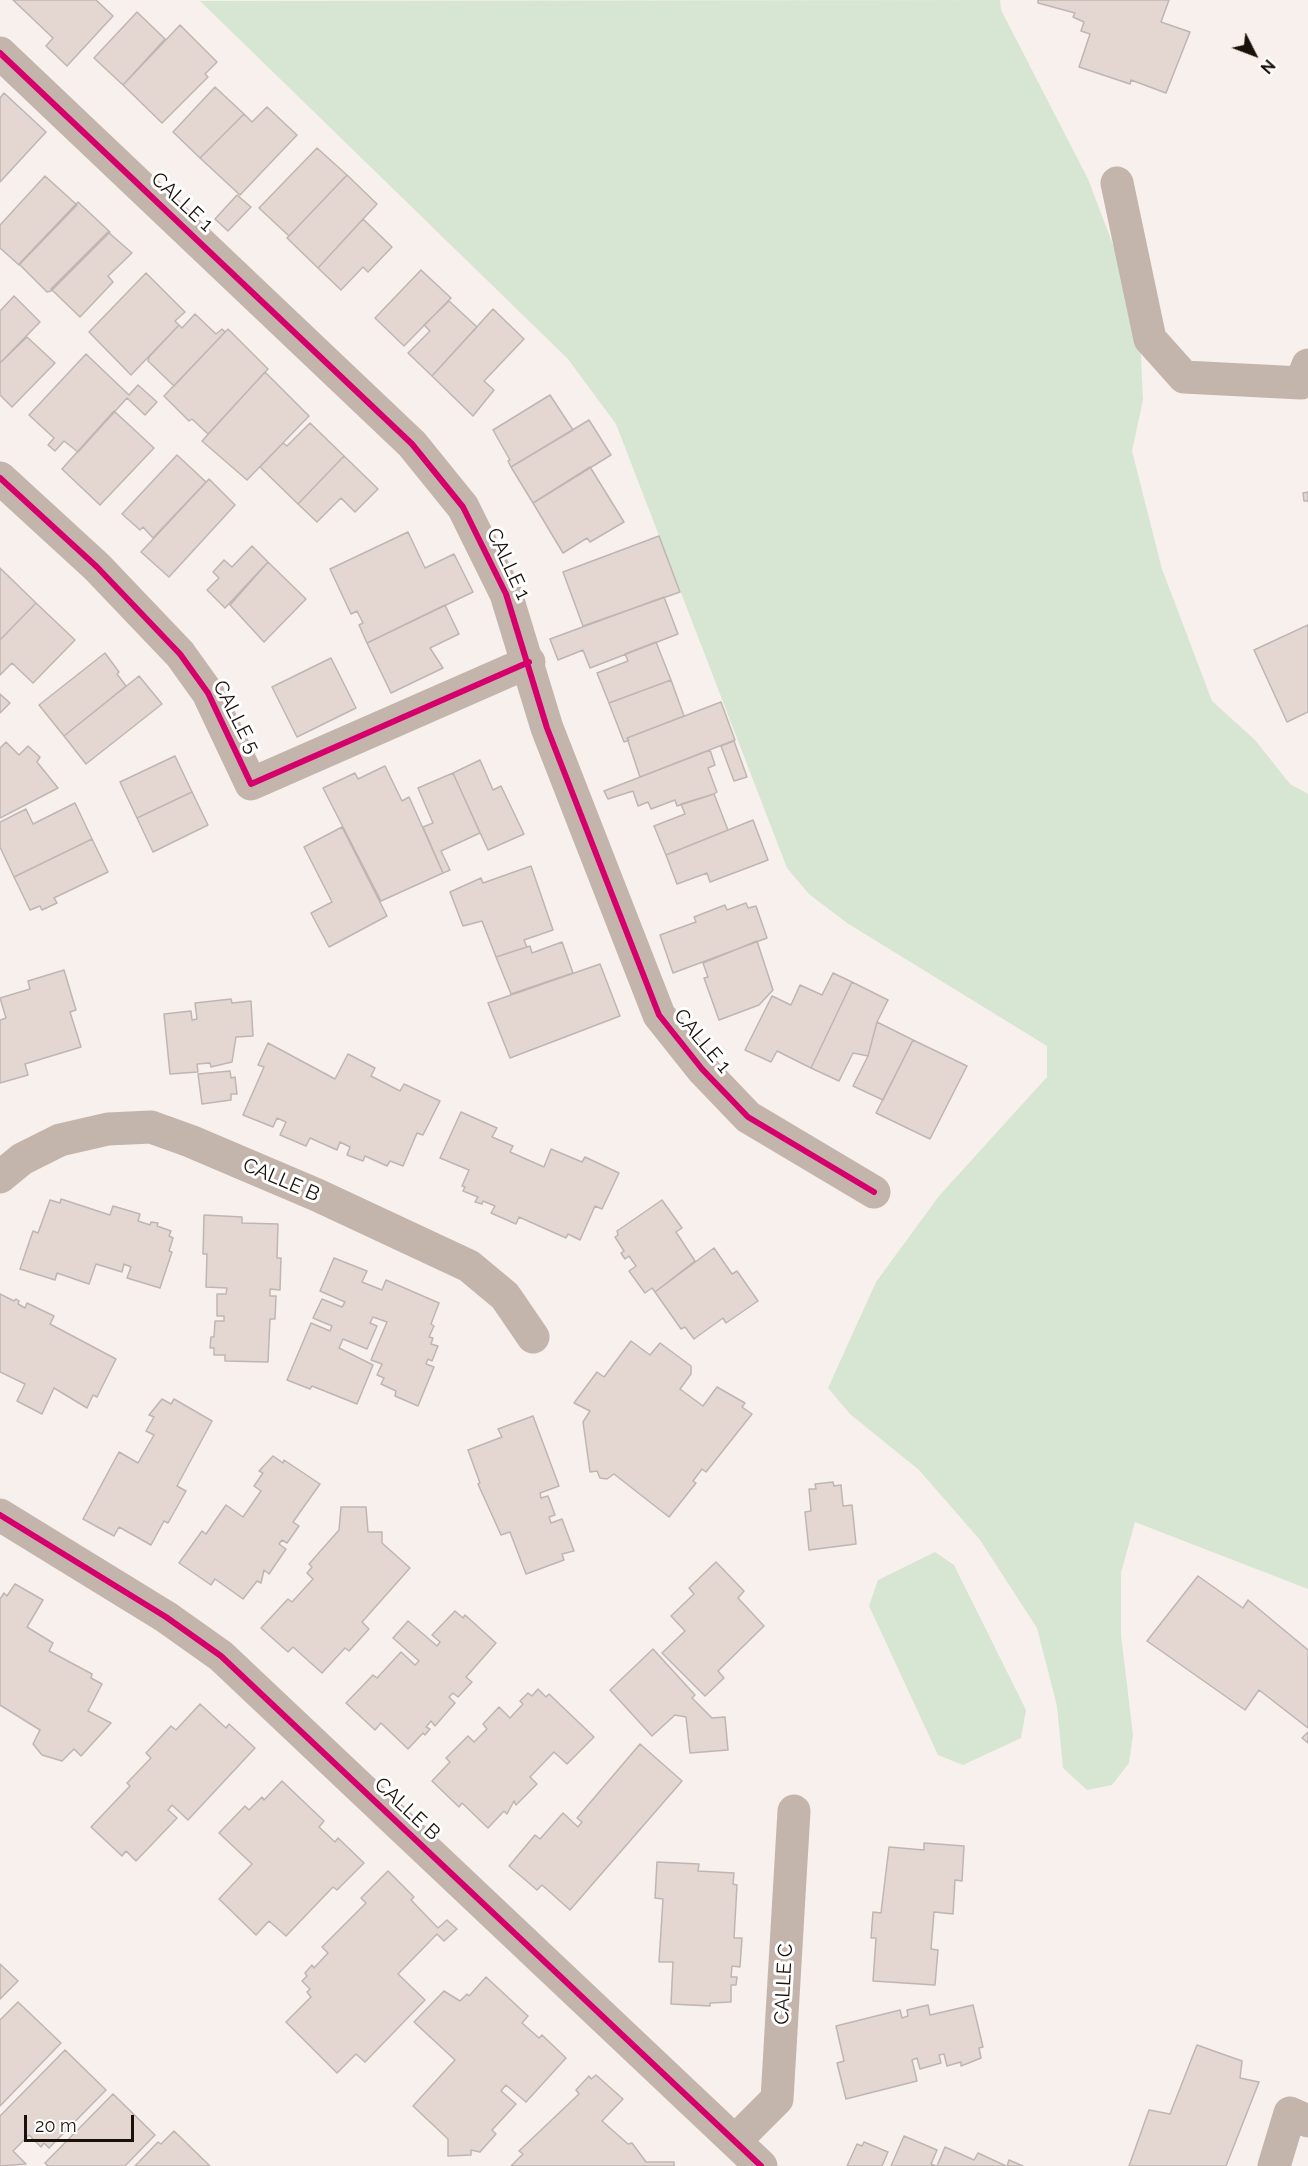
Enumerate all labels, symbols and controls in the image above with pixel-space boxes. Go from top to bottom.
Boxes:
north arrow [1224,24,1284,84]
text: N [1257,55,1279,77]
street label: CALLE 1 [146,167,218,237]
street label: CALLE 1 [481,524,535,604]
street label: CALLE 5 [207,677,265,757]
street label: CALLE 1 [668,1004,736,1078]
street label: CALLE B [239,1153,323,1207]
street label: CALLE B [369,1773,445,1845]
street label: CALLE C [770,1943,798,2025]
scale bar [27,2103,136,2141]
text: 20 m [35,2115,77,2136]

